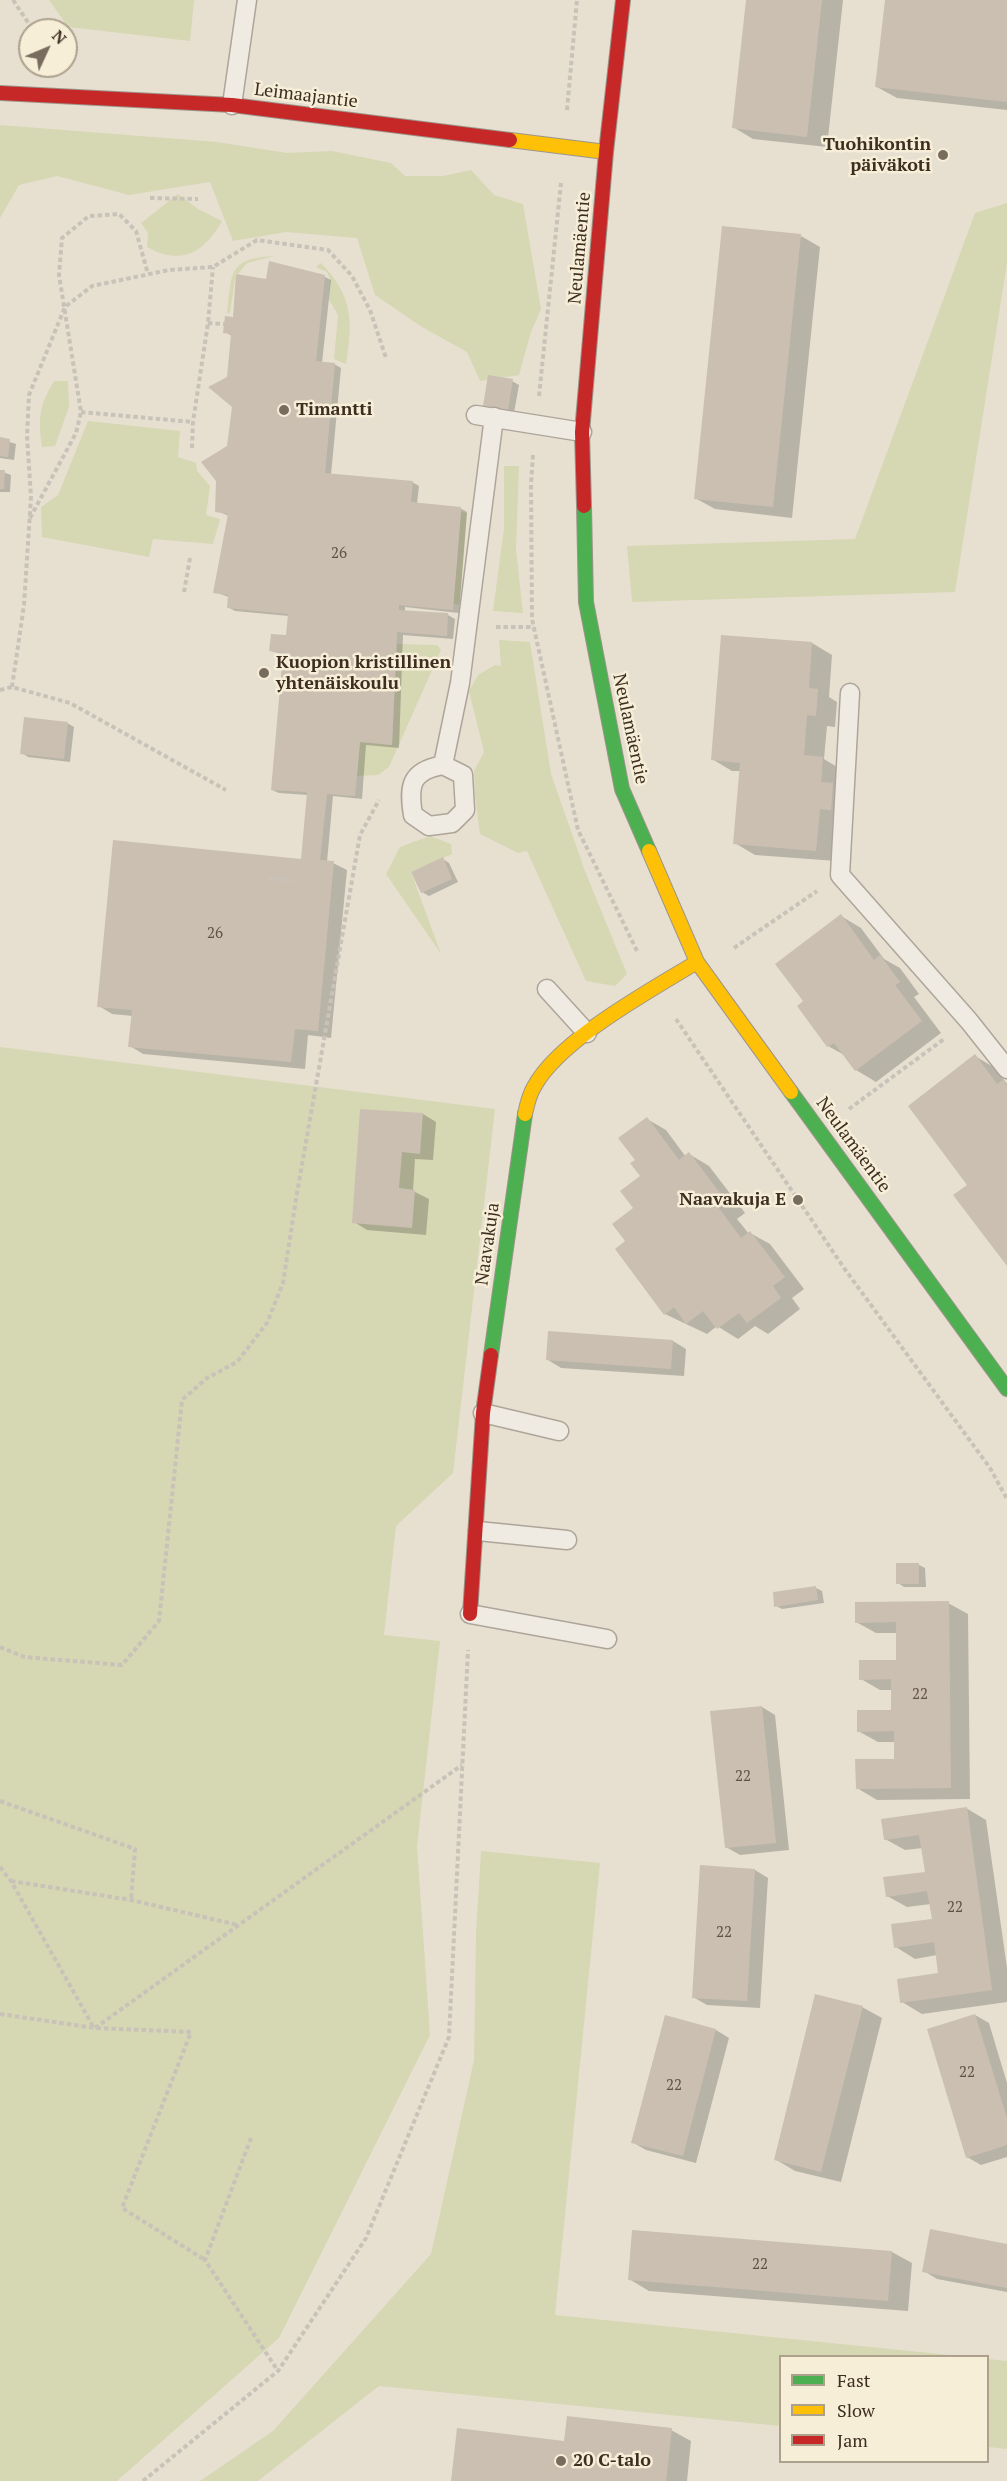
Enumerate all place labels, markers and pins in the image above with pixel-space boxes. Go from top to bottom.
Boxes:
place label: Tuohikontin päiväkoti [823,134,931,176]
marker: Tuohikontin päiväkoti [936,148,950,162]
place label: Timantti [296,399,372,421]
marker: Timantti [277,403,291,417]
place label: Kuopion kristillinen yhtenäiskoulu [276,652,451,694]
marker: Kuopion kristillinen yhtenäiskoulu [257,666,271,680]
place label: Naavakuja E [679,1189,786,1211]
marker: Naavakuja E [791,1193,805,1207]
place label: 20 C-talo [573,2450,651,2472]
marker: 20 C-talo [554,2454,568,2468]

